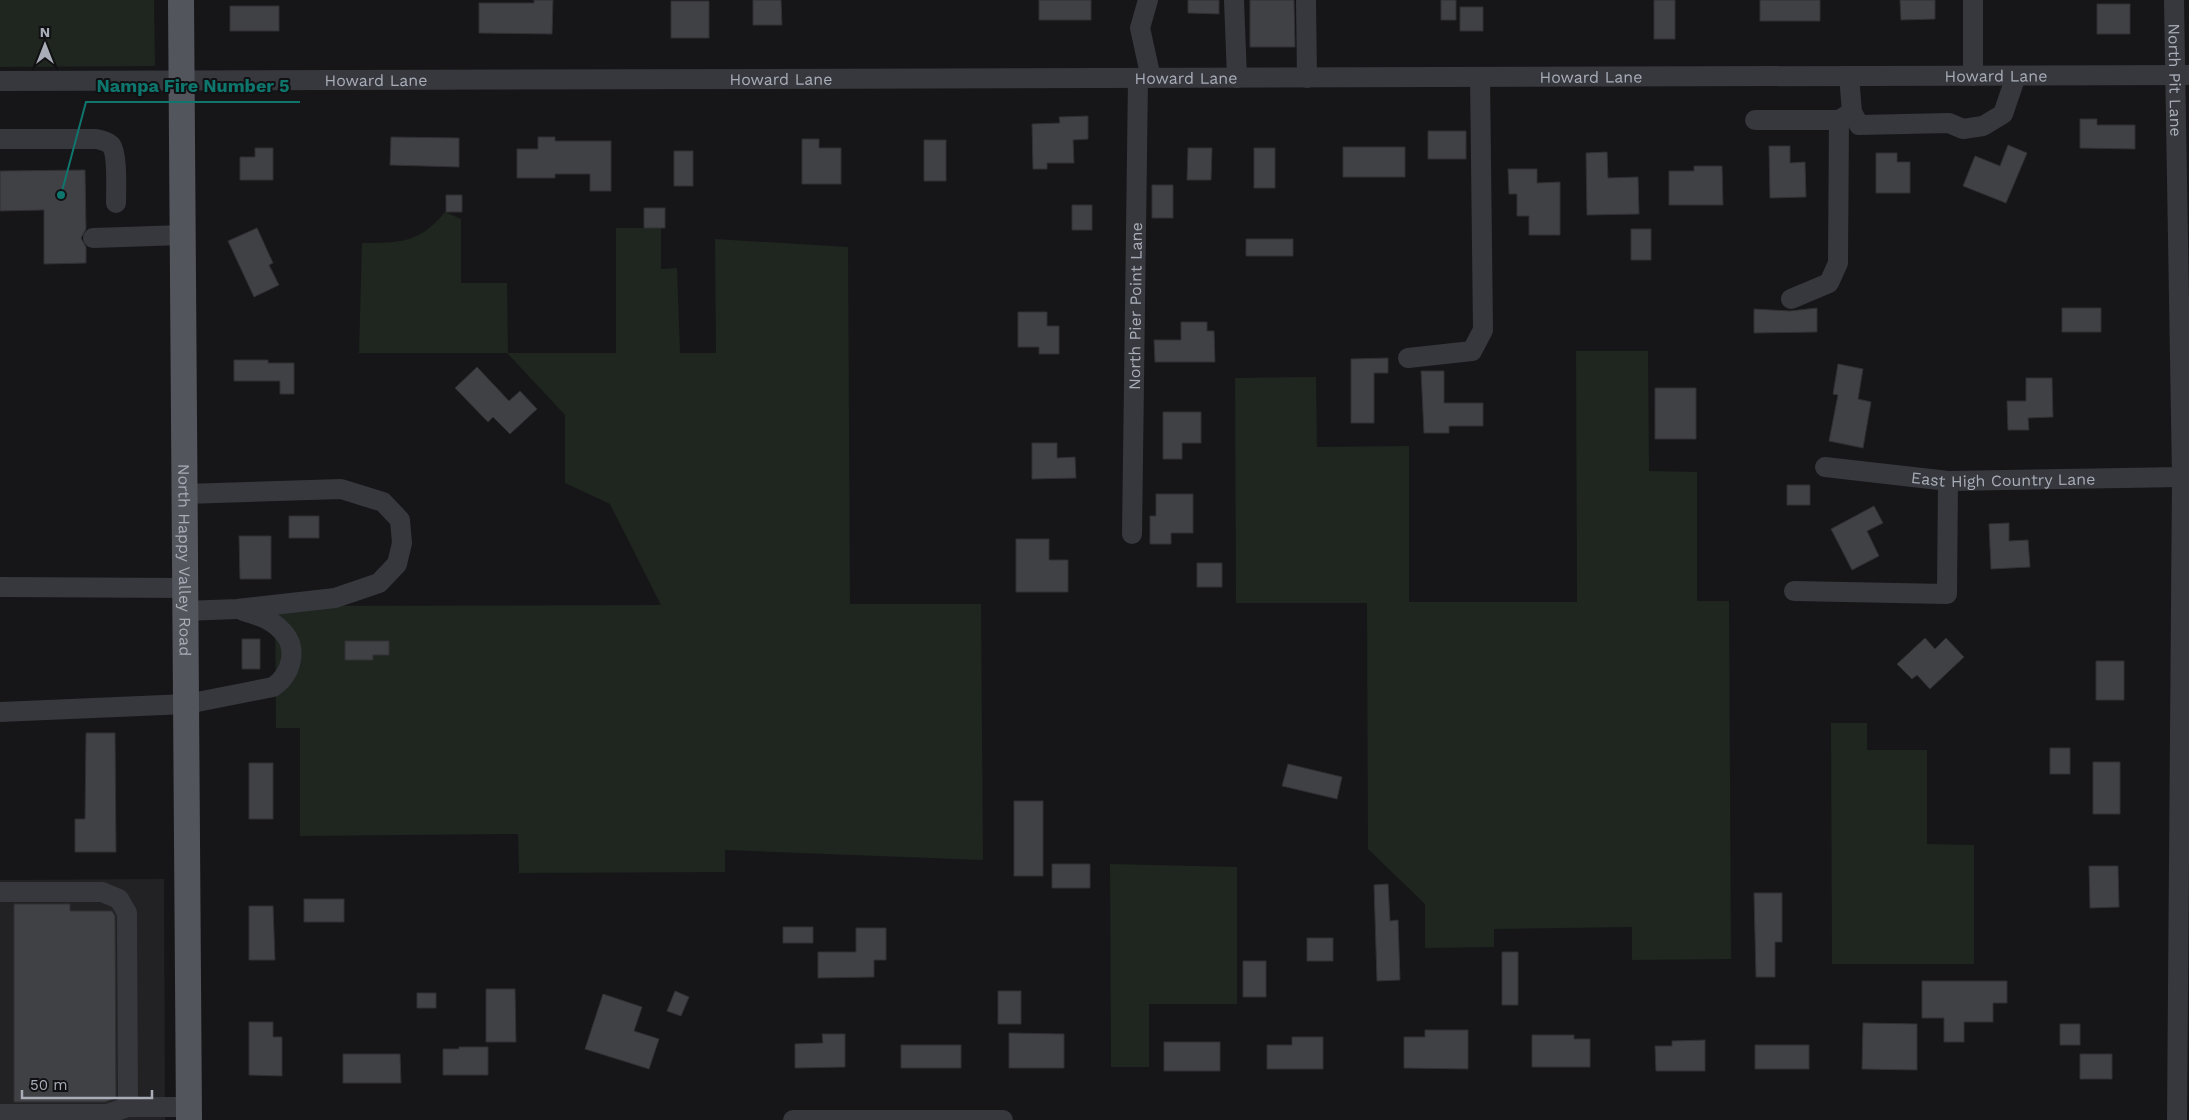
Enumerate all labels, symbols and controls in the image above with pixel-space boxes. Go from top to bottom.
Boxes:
north arrow [20,20,70,70]
street label: North Pit Lane [2164,23,2185,137]
text: N [40,24,50,40]
street label: Howard Lane [1945,66,2047,86]
street label: Howard Lane [1540,67,1642,87]
callout: Nampa Fire Number 5 [86,69,300,102]
street label: Howard Lane [1135,69,1237,88]
street label: Howard Lane [730,70,832,89]
street label: Howard Lane [325,71,427,90]
text: Nampa Fire Number 5 [97,75,289,96]
street label: North Pier Point Lane [1125,222,1146,390]
street label: North Happy Valley Road [174,464,195,656]
street label: East High Country Lane [1910,468,2096,491]
scale bar [22,1068,152,1100]
text: 50 m [30,1076,67,1094]

